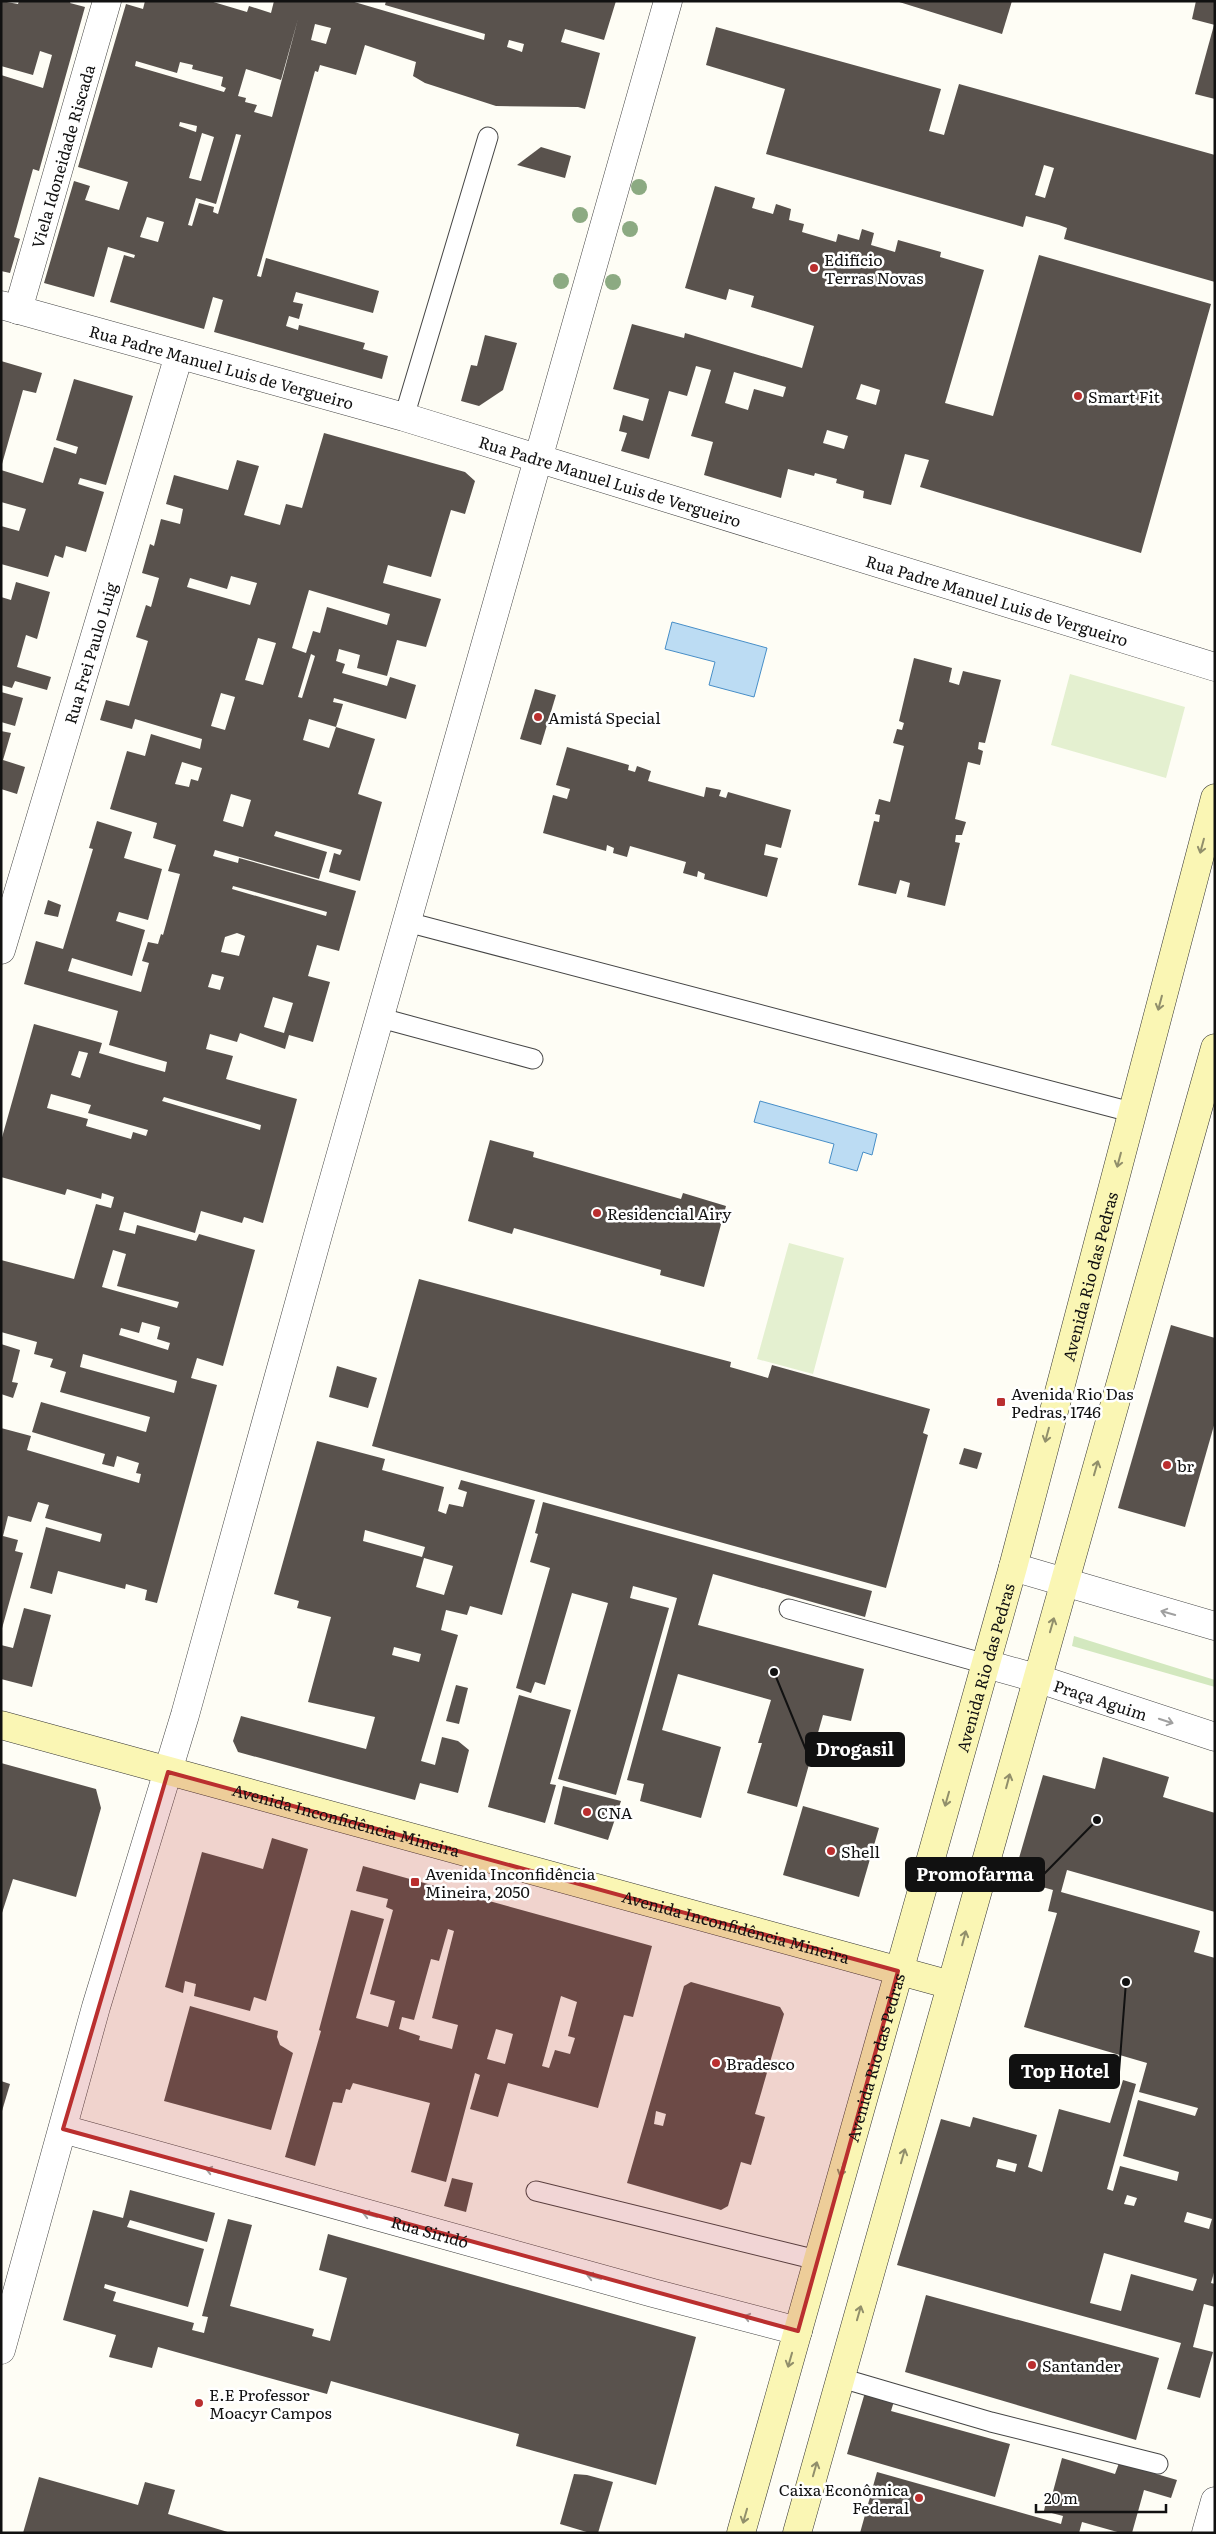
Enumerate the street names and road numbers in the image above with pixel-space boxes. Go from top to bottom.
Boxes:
street label: Viela Idoneidade Riscada [24,61,100,251]
street label: Rua Padre Manuel Luis de Vergueiro [87,318,357,414]
street label: Rua Padre Manuel Luis de Vergueiro [476,429,744,532]
street label: Rua Padre Manuel Luis de Vergueiro [863,548,1131,652]
street label: Rua Frei Paulo Luig [57,579,122,727]
street label: Avenida Rio das Pedras [1056,1189,1123,1364]
street label: Avenida Rio das Pedras [949,1581,1020,1755]
street label: Praça Aguim [1051,1673,1151,1726]
street label: Avenida Inconfidência Mineira [230,1777,463,1862]
street label: Avenida Inconfidência Mineira [619,1884,853,1969]
street label: Avenida Rio das Pedras [840,1970,910,2145]
street label: Rua Siridó [388,2209,472,2253]

